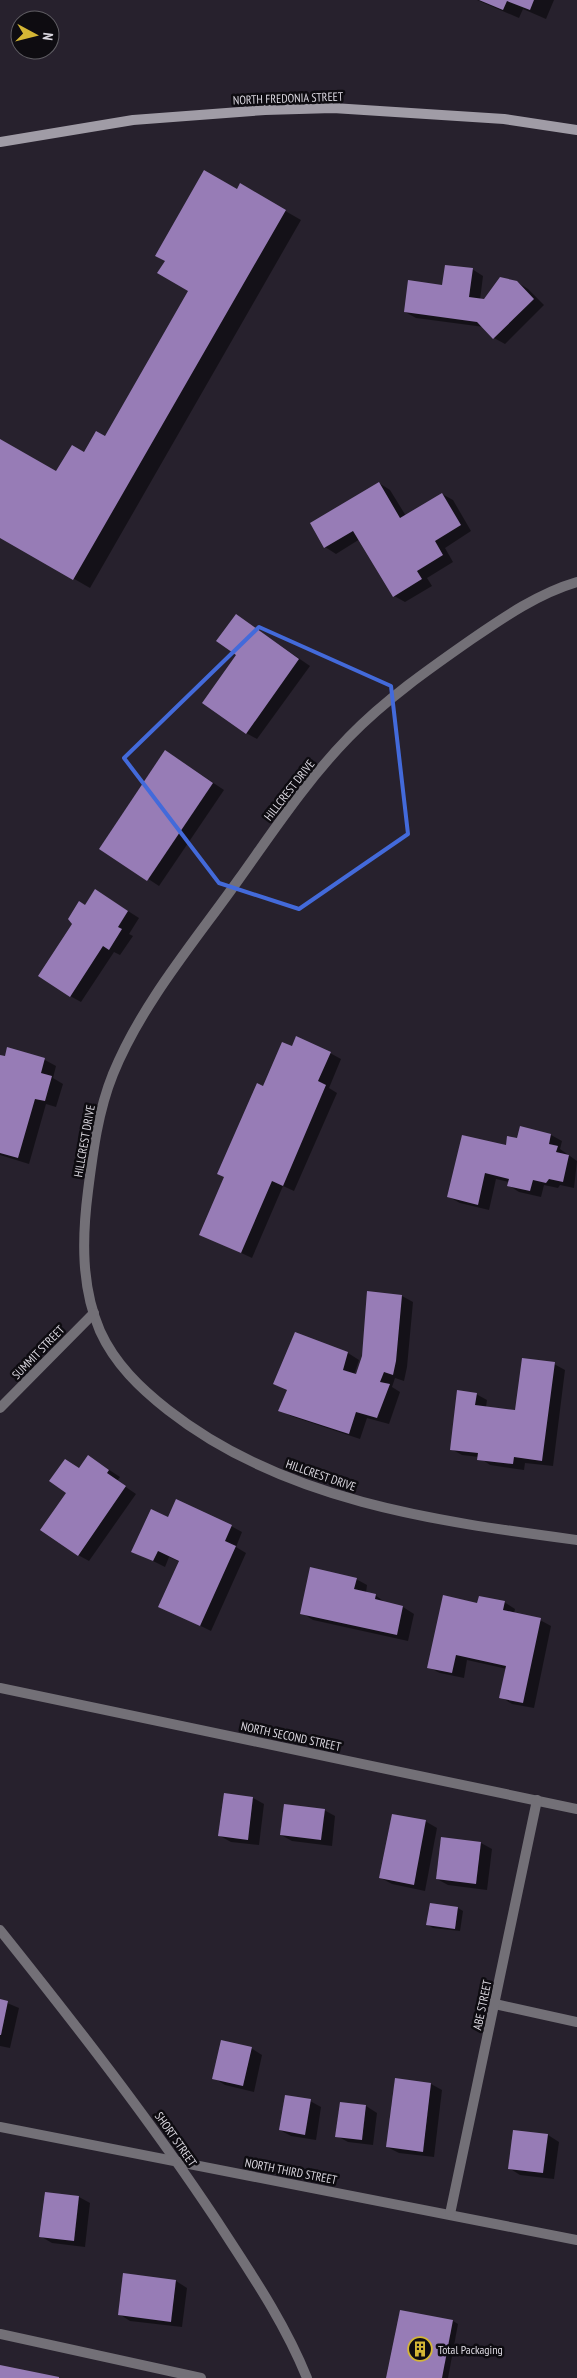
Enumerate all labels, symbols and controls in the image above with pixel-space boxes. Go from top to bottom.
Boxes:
north arrow [10,10,60,60]
text: N [39,32,57,41]
street label: NORTH FREDONIA STREET [233,89,344,107]
street label: HILLCREST DRIVE [261,757,317,823]
street label: HILLCREST DRIVE [70,1104,98,1178]
street label: SUMMIT STREET [9,1322,68,1382]
street label: HILLCREST DRIVE [284,1456,358,1494]
street label: NORTH SECOND STREET [240,1718,343,1754]
street label: ABE STREET [469,1978,495,2031]
street label: SHORT STREET [152,2109,201,2170]
street label: NORTH THIRD STREET [244,2155,339,2187]
building icon: Total Packaging [407,2336,433,2362]
place label: Total Packaging [438,2342,503,2357]

